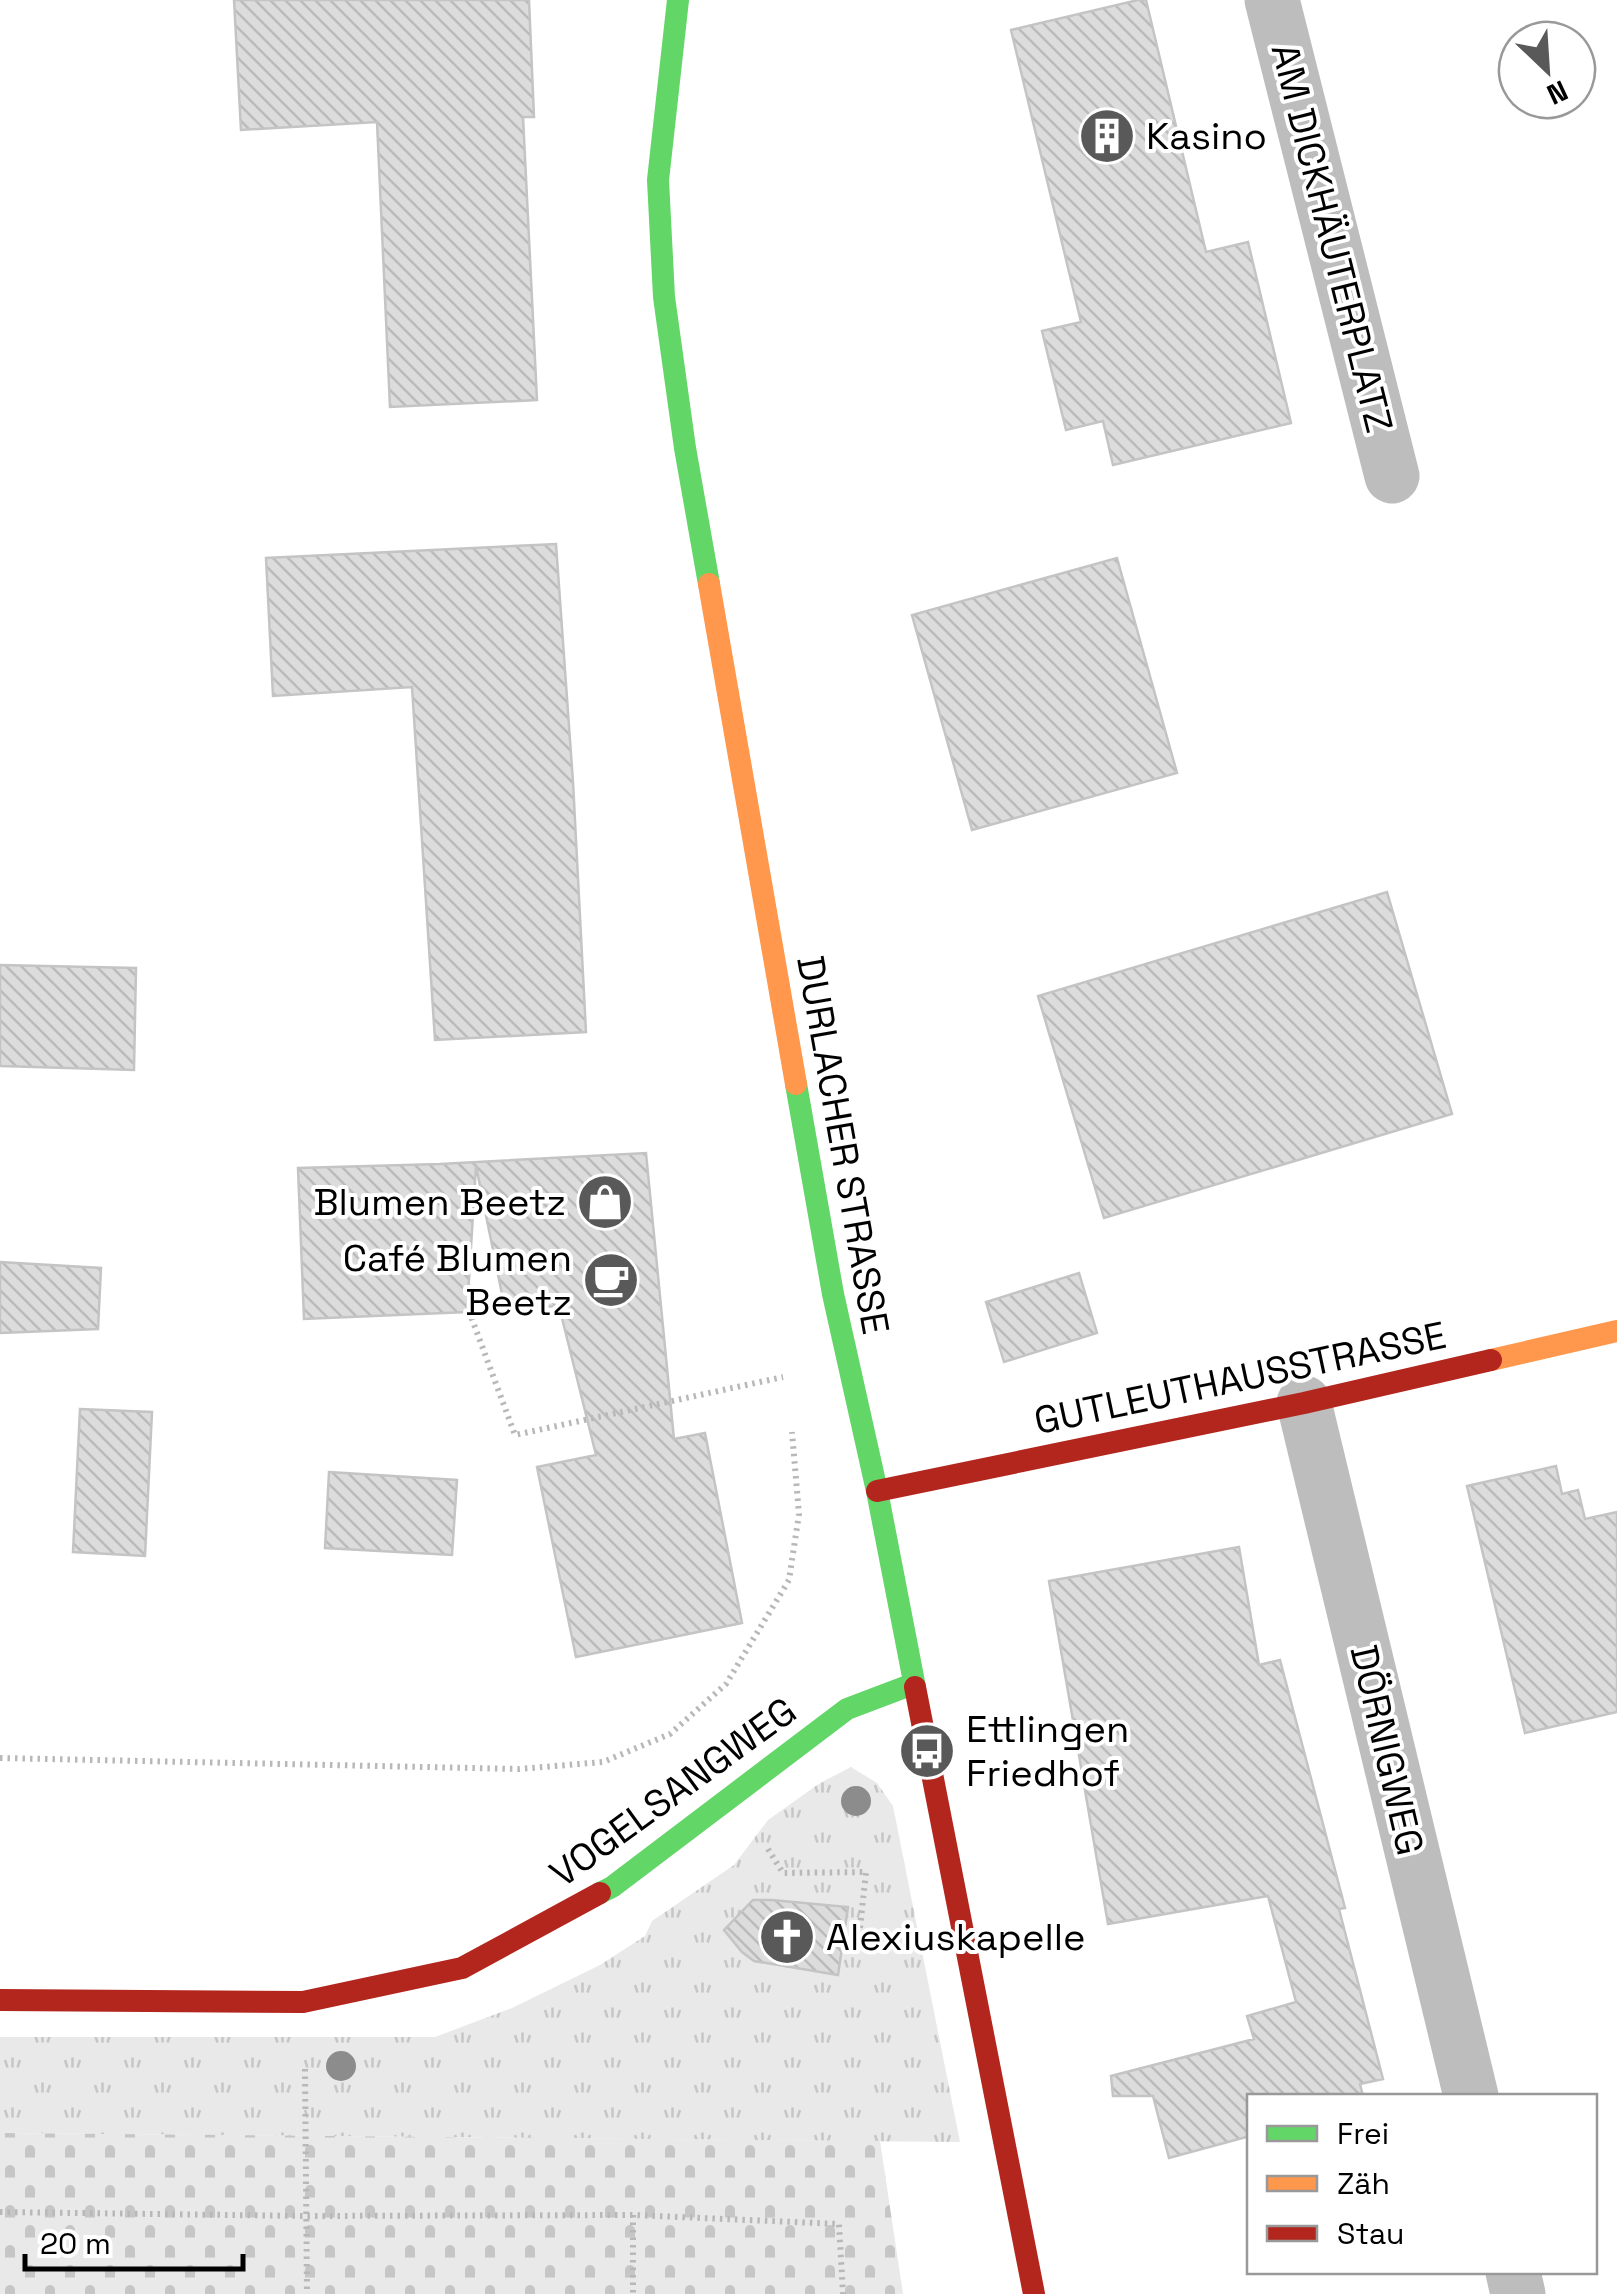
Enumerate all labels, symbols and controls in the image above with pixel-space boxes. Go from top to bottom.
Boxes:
north arrow [1497,20,1597,120]
street label: AM DICKHÄUTERPLATZ [1260,39,1404,437]
text: N [1541,72,1574,113]
building icon: Kasino [1077,106,1137,166]
place label: Kasino [1146,112,1267,160]
street label: DURLACHER STRASSE [786,952,900,1338]
shop icon: Blumen Beetz [575,1172,635,1232]
place label: Blumen Beetz [313,1178,566,1226]
place label: Café Blumen Beetz [343,1234,572,1326]
cafe icon: Café Blumen Beetz [581,1250,641,1310]
street label: GUTLEUTHAUSSTRASSE [1030,1311,1450,1445]
street label: DÖRNIGWEG [1340,1640,1434,1860]
street label: VOGELSANGWEG [540,1687,806,1897]
place label: Ettlingen Friedhof [966,1705,1129,1797]
bus stop icon: Ettlingen Friedhof [897,1721,957,1781]
church icon: Alexiuskapelle [757,1907,817,1967]
place label: Alexiuskapelle [826,1913,1086,1961]
legend [1247,2094,1597,2274]
text: Frei [1337,2114,1389,2153]
text: Zäh [1337,2164,1390,2203]
scale bar [25,2209,242,2271]
text: Stau [1337,2214,1404,2253]
text: 20 m [40,2224,111,2263]

